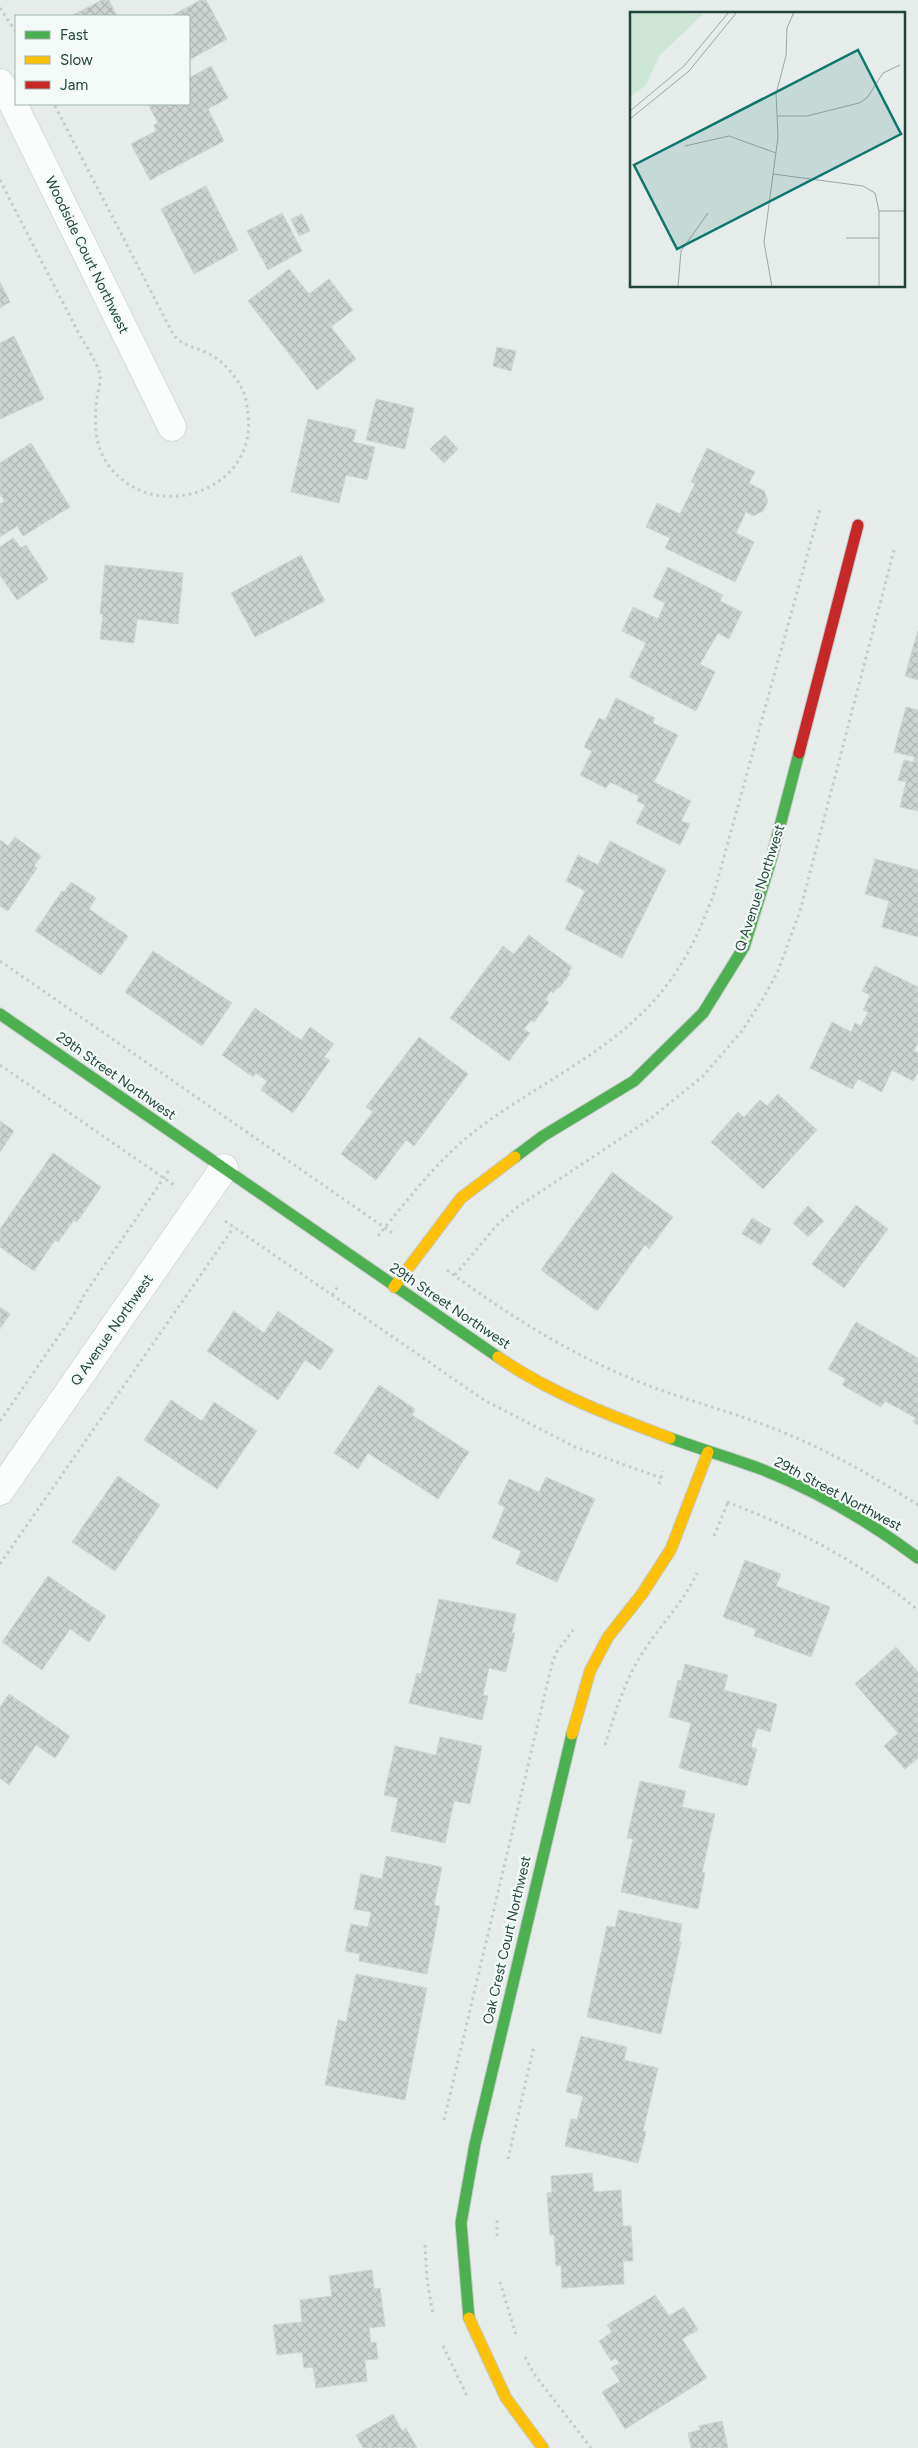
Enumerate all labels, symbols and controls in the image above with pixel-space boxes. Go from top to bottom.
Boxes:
inset map [630,12,906,288]
legend [15,15,190,105]
text: Fast [60,26,89,44]
text: Slow [60,51,93,69]
text: Jam [60,76,88,94]
street label: Woodside Court Northwest [41,174,133,336]
street label: Q Avenue Northwest [731,823,789,953]
street label: 29th Street Northwest [53,1028,179,1124]
street label: 29th Street Northwest [386,1259,514,1353]
street label: Q Avenue Northwest [67,1271,157,1389]
street label: 29th Street Northwest [771,1453,905,1535]
street label: Oak Crest Court Northwest [479,1854,535,2026]

